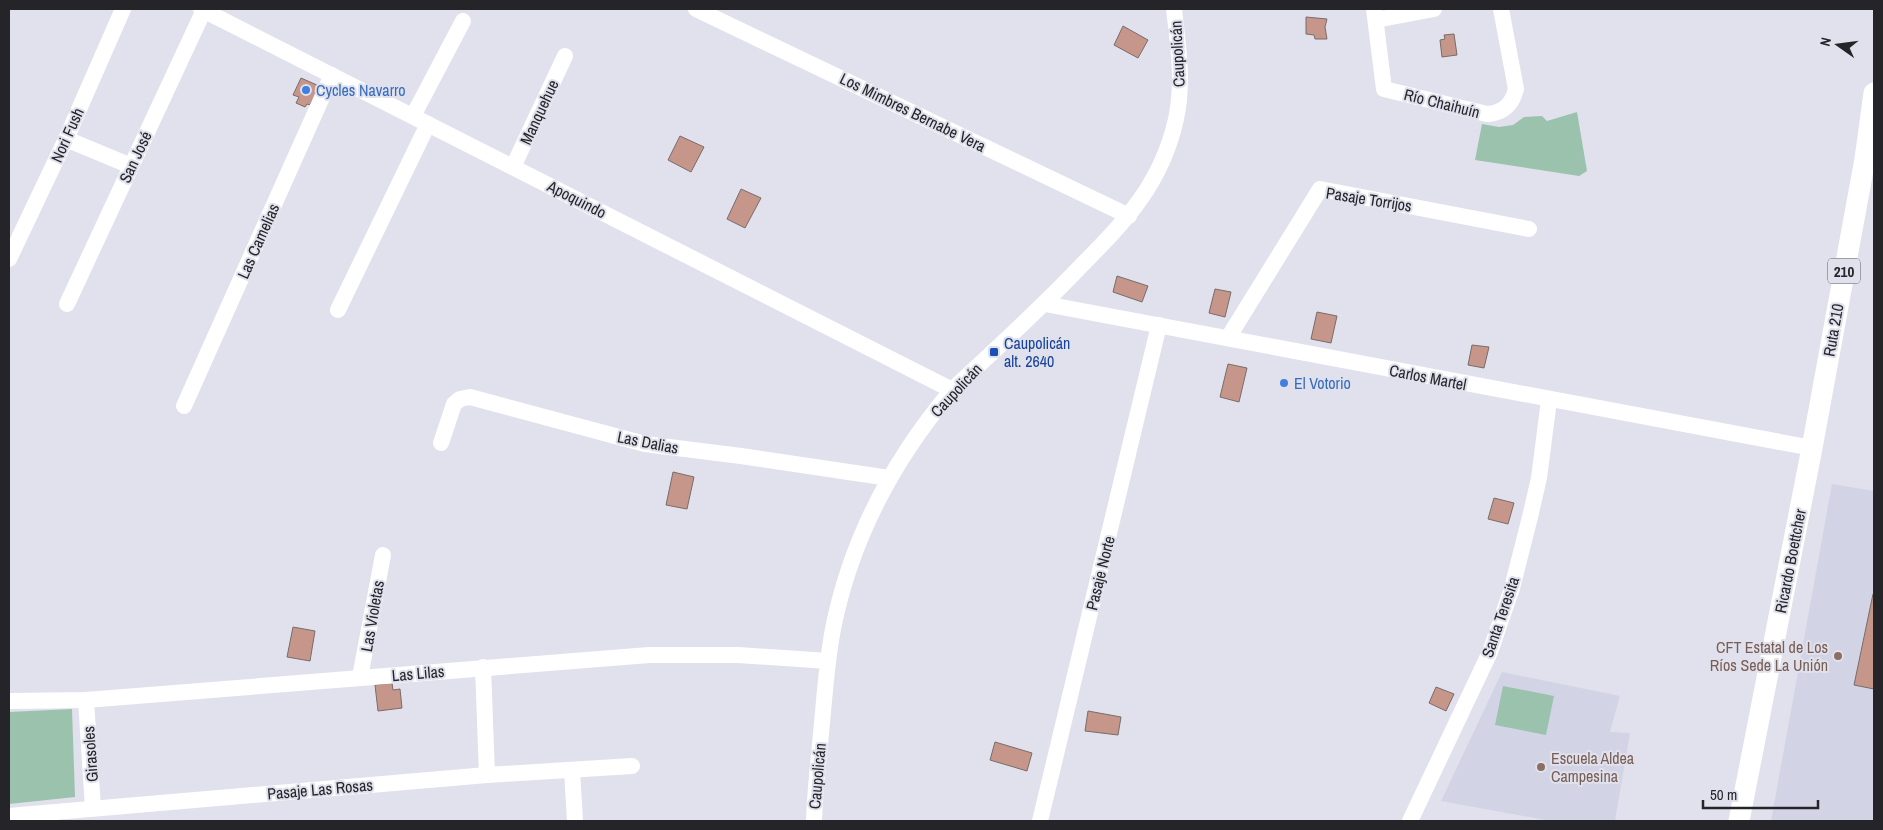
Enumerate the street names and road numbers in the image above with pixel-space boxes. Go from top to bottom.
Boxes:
street label: Caupolicán [1164,20,1190,88]
street label: Los Mimbres Bernabe Vera [836,67,990,157]
street label: Manquehue [514,76,564,148]
street label: Río Chaihuín [1402,83,1482,123]
street label: Nori Fush [45,104,89,166]
street label: San José [113,128,157,186]
street label: Apoquindo [543,174,610,223]
street label: Pasaje Torrijos [1325,181,1413,217]
street label: Las Camelias [232,200,284,282]
road number: 210 [1828,258,1860,284]
street label: Ruta 210 [1818,302,1848,358]
street label: Caupolicán [925,358,987,422]
street label: Carlos Martel [1388,359,1468,395]
street label: Las Dalias [615,425,681,459]
street label: Ricardo Boettcher [1769,506,1811,615]
street label: Pasaje Norte [1080,534,1120,612]
street label: Santa Teresita [1476,573,1524,660]
street label: Las Violetas [355,579,389,653]
street label: Las Lilas [391,660,445,686]
street label: Girasoles [77,725,103,783]
street label: Caupolicán [803,742,831,810]
street label: Pasaje Las Rosas [266,773,374,805]

